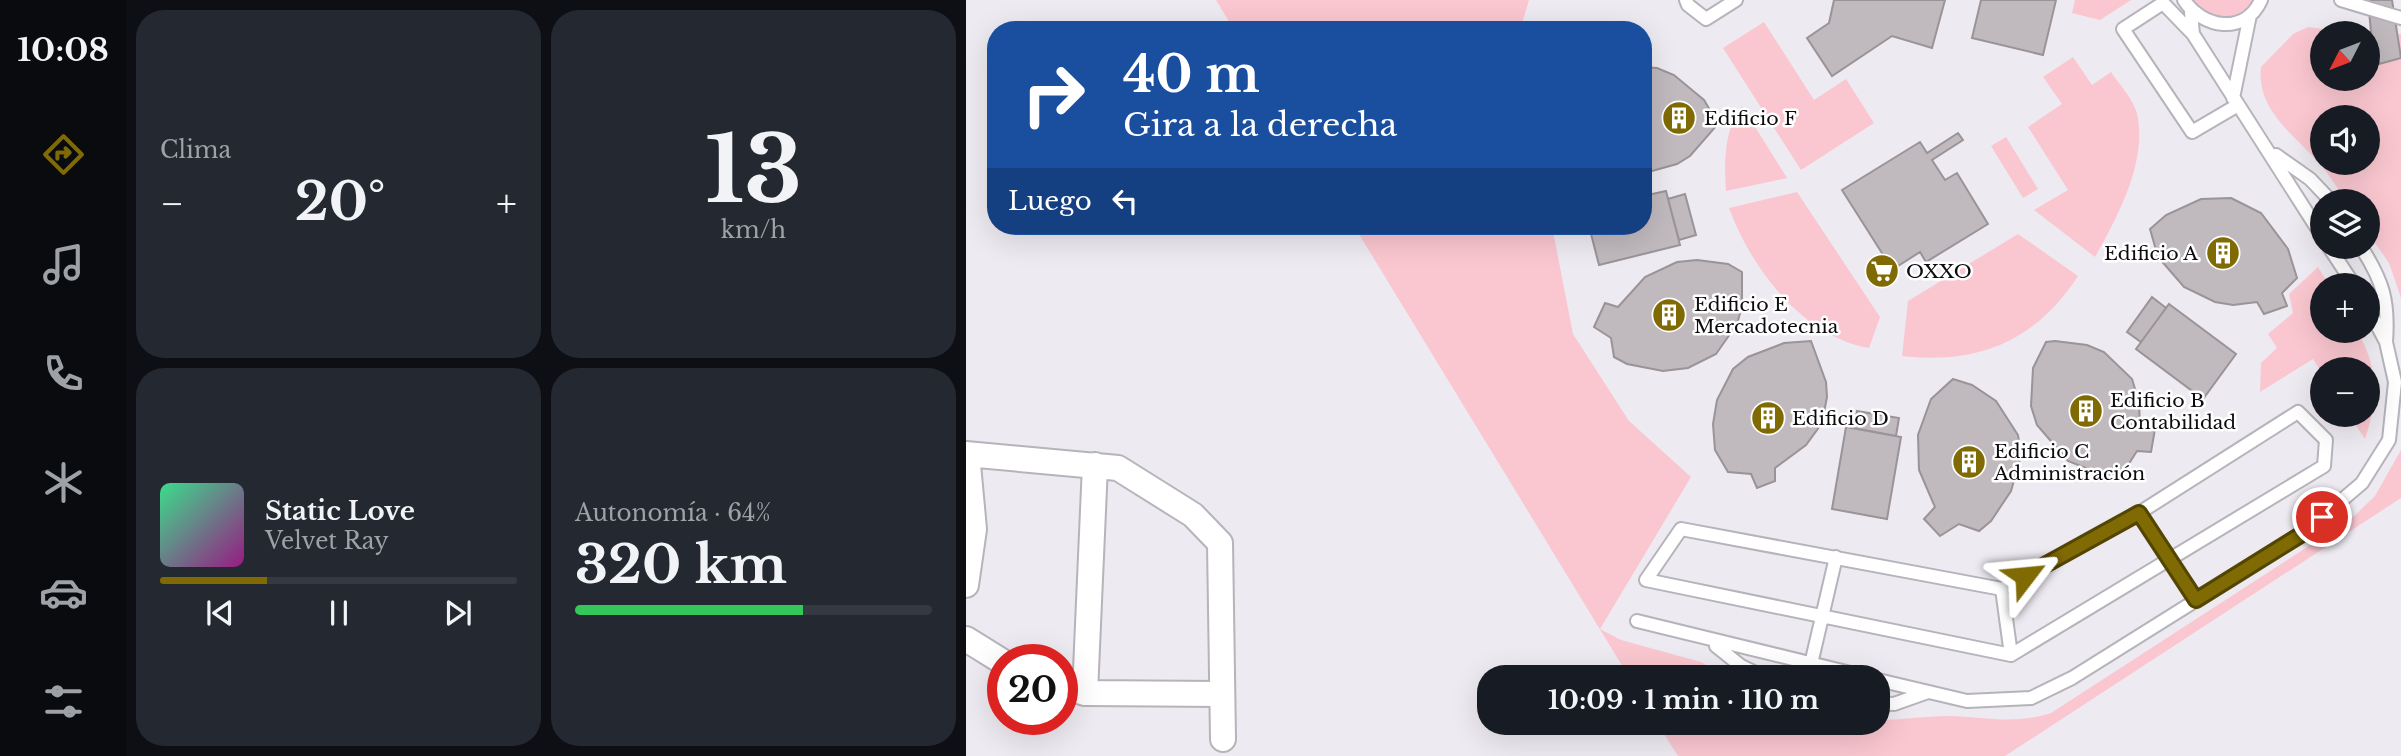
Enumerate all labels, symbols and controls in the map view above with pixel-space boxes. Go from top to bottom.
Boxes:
north arrow [2310,21,2380,91]
map controls [2310,21,2380,427]
text: 10:08 [17,30,109,70]
text: 40 m [1123,44,1260,105]
icon: right [1008,49,1099,140]
building icon: Edificio F [1660,99,1698,137]
text: Gira a la derecha [1123,105,1397,145]
button: sound [2310,105,2380,175]
place label: Edificio F [1704,107,1797,130]
text: 13 [705,114,802,227]
icon: directions [39,130,88,179]
text: Clima [160,136,231,164]
text: 20° [295,170,385,234]
text: − [160,180,184,227]
text: + [496,180,517,227]
icon: left [1106,182,1144,220]
text: Luego [1008,185,1092,217]
button: layers [2310,189,2380,259]
text: km/h [721,216,786,244]
building icon: Edificio A [2204,234,2242,272]
icon: music [39,240,88,289]
place label: Edificio A [2104,242,2198,265]
supermarket icon: OXXO [1863,252,1901,290]
place label: OXXO [1906,260,1972,283]
button: + [2310,273,2380,343]
place label: Edificio E Mercadotecnia [1694,293,1839,338]
building icon: Edificio E Mercadotecnia [1650,296,1688,334]
icon: phone [39,349,88,398]
button: − [2310,357,2380,427]
place label: Edificio B Contabilidad [2110,389,2236,434]
building icon: Edificio B Contabilidad [2067,392,2105,430]
building icon: Edificio D [1749,399,1787,437]
place label: Edificio D [1792,407,1889,430]
place label: Edificio C Administración [1993,440,2145,485]
building icon: Edificio C Administración [1950,443,1988,481]
icon: climate [39,458,88,507]
pin [2292,487,2352,547]
text: Static Love [265,495,415,527]
icon: arrive [2303,498,2341,536]
text: Autonomía · 64% [575,499,771,527]
text: Velvet Ray [265,527,389,555]
text: 320 km [575,533,787,597]
position arrow [1988,539,2062,613]
icon: car [39,568,88,617]
icon: previous [201,594,239,632]
icon: pause [320,594,358,632]
icon: next [439,594,477,632]
speed limit sign: 20 [987,644,1078,735]
icon: filters [39,677,88,726]
text: 10:09 · 1 min · 110 m [1548,684,1819,716]

